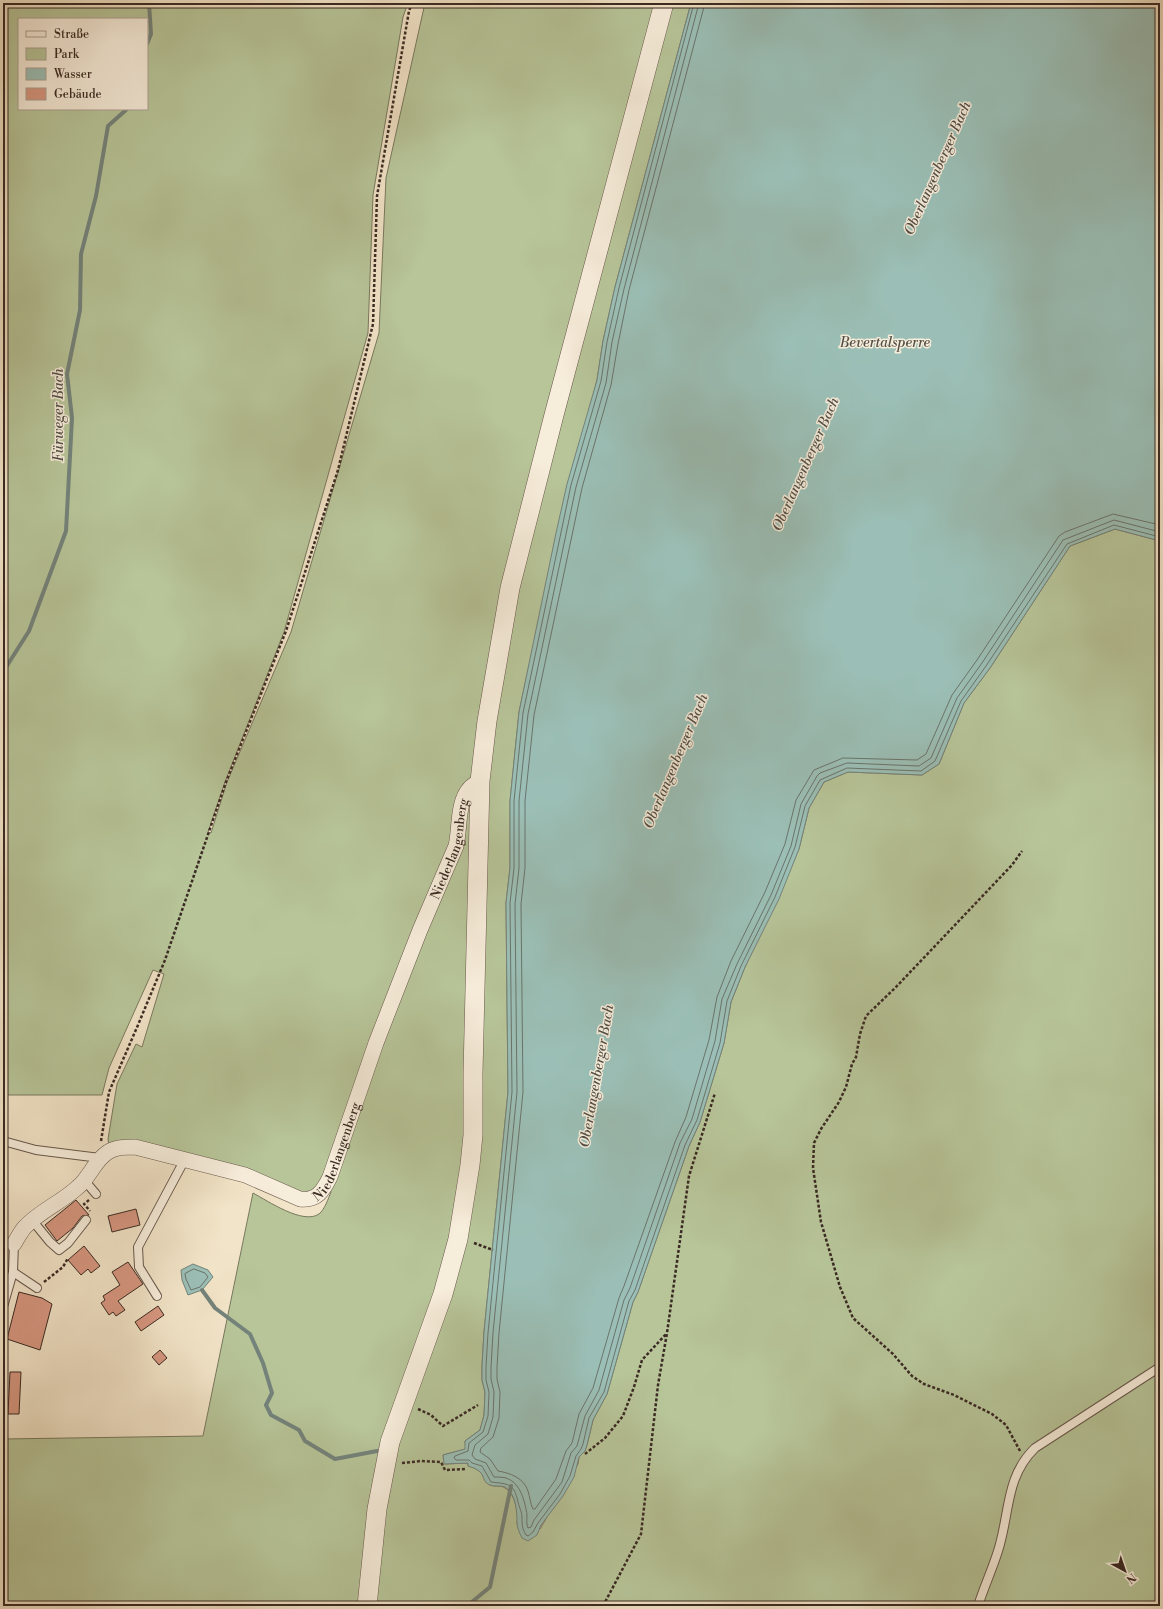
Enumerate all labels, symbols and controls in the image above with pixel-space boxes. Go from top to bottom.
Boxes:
legend [18,18,148,110]
text: Straße [54,27,89,42]
text: Park [54,47,80,62]
text: Wasser [53,67,92,82]
text: Gebäude [54,87,102,102]
water label: Oberlangenberger Bach [900,99,976,238]
water label: Bevertalsperre [839,334,931,352]
water label: Fürweger Bach [50,368,68,462]
water label: Oberlangenberger Bach [768,395,844,534]
water label: Oberlangenberger Bach [639,691,713,831]
street label: Niederlangenberg [427,796,472,902]
water label: Oberlangenberger Bach [576,1003,618,1149]
street label: Niederlangenberg [310,1100,364,1205]
north arrow [1105,1551,1145,1591]
text: N [1123,1570,1139,1586]

